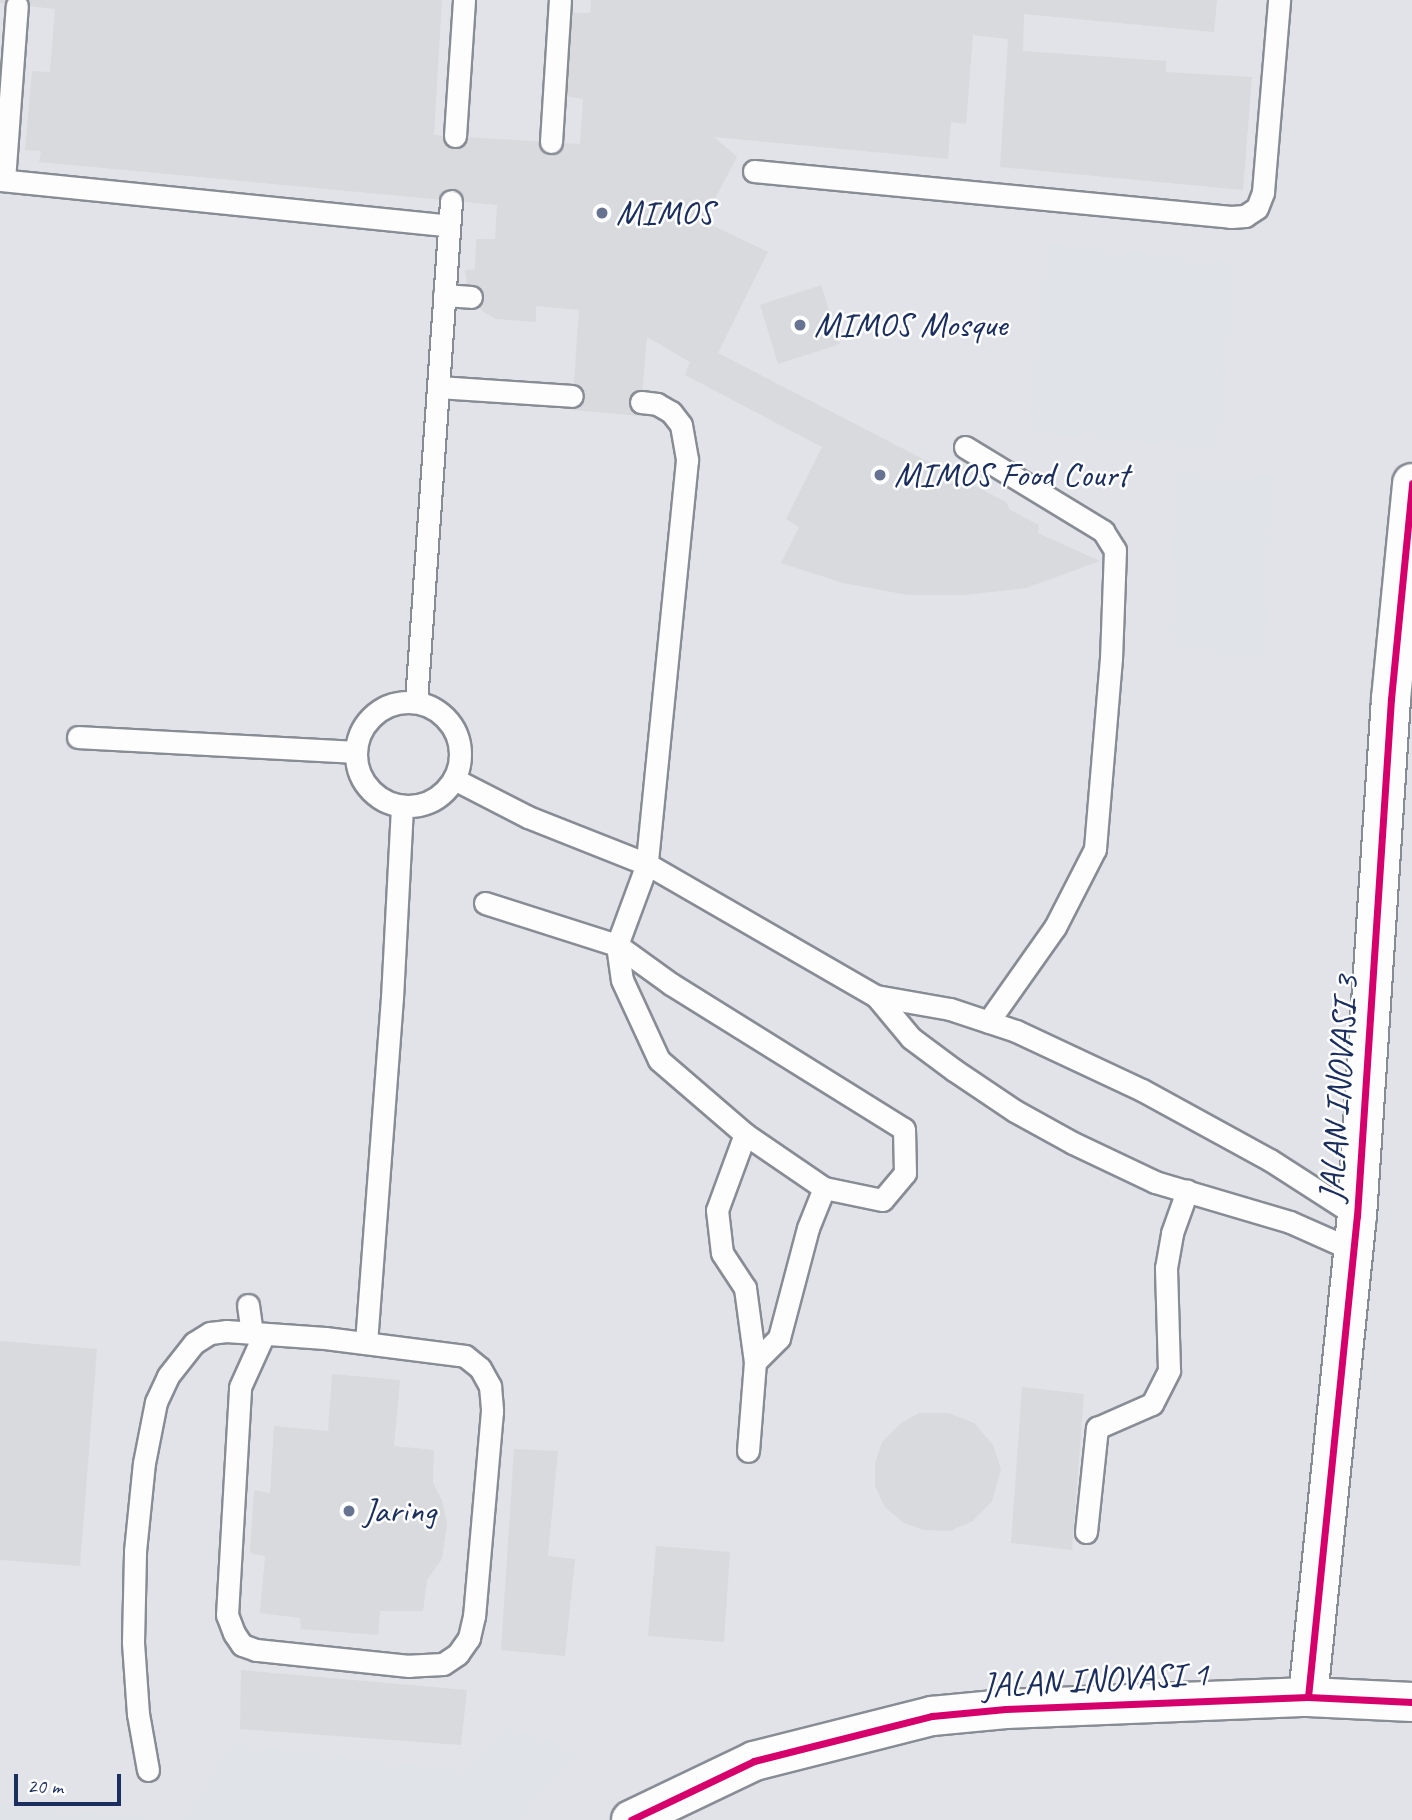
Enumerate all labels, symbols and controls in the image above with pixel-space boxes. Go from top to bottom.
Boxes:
place label: MIMOS [616,192,714,234]
marker: MIMOS [594,205,610,221]
place label: MIMOS Mosque [814,304,1007,346]
marker: MIMOS Mosque [792,317,808,333]
place label: MIMOS Food Court [894,454,1128,496]
marker: MIMOS Food Court [872,467,888,483]
street label: JALAN INOVASI 3 [1310,974,1368,1204]
place label: Jaring [363,1490,436,1532]
marker: Jaring [341,1503,357,1519]
street label: JALAN INOVASI 1 [980,1653,1210,1707]
scale bar [18,1760,124,1804]
text: 20 m [27,1773,63,1799]

